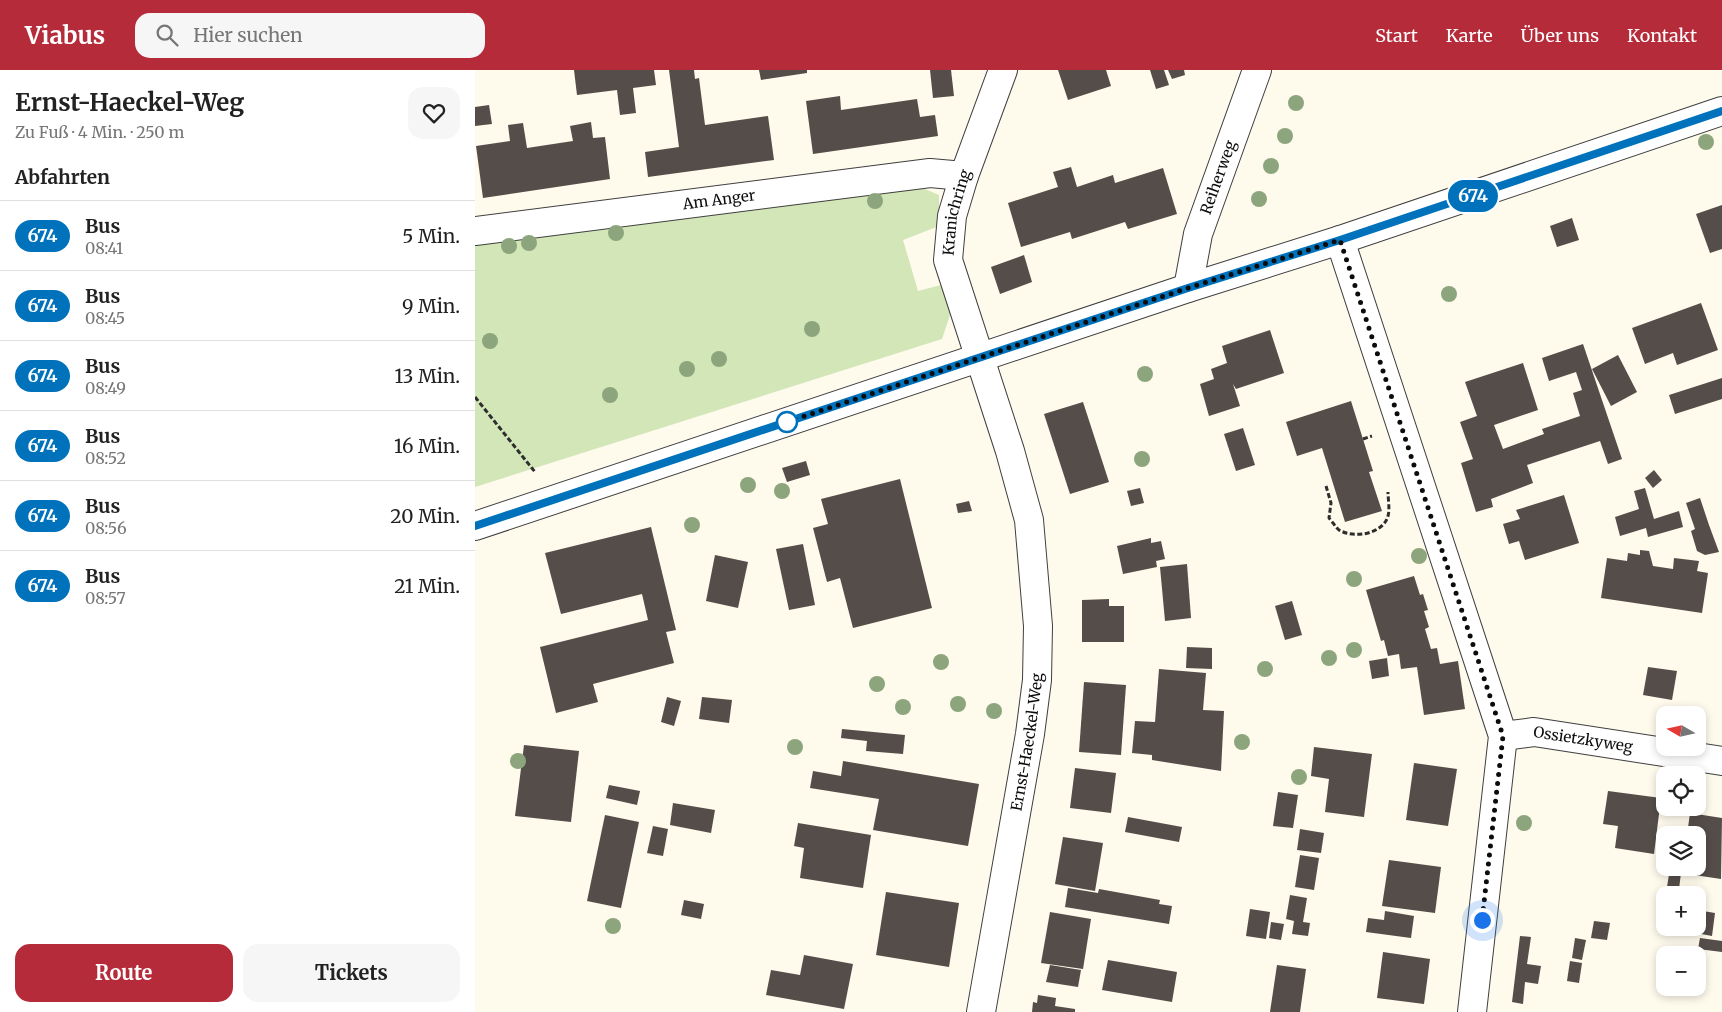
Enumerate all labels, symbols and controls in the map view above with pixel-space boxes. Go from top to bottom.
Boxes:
search box [135,13,485,58]
text: Viabus [25,20,105,51]
icon: search [153,21,181,49]
text: Hier suchen [193,23,303,47]
text: Start [1375,24,1418,47]
text: Karte [1446,24,1493,47]
text: Über uns [1521,24,1599,47]
text: Kontakt [1627,24,1697,47]
text: Ernst-Haeckel-Weg [15,87,244,118]
button: heart [408,87,460,139]
text: Zu Fuß · 4 Min. · 250 m [15,122,184,142]
street label: Reiherweg [1196,138,1240,217]
text: Abfahrten [15,165,110,189]
street label: Kranichring [938,166,975,256]
line badge: 674 [1444,180,1502,212]
text: 674 [1458,184,1488,207]
street label: Am Anger [681,185,757,214]
text: Bus [85,214,120,238]
text: 674 [27,224,58,247]
text: 5 Min. [402,224,460,248]
text: 08:41 [85,238,123,258]
text: Bus [85,284,120,308]
text: 674 [27,294,58,317]
text: 9 Min. [402,294,460,318]
text: 08:45 [85,308,125,328]
text: Bus [85,354,120,378]
text: 674 [27,364,58,387]
text: 13 Min. [394,364,460,388]
text: 08:49 [85,378,126,398]
unlabelled marker [776,411,798,433]
text: Bus [85,424,120,448]
text: 674 [27,434,58,457]
text: 16 Min. [394,434,460,458]
text: 08:52 [85,448,126,468]
text: Bus [85,494,120,518]
text: 674 [27,504,58,527]
text: 20 Min. [390,504,460,528]
text: 08:56 [85,518,127,538]
text: Bus [85,564,120,588]
text: 674 [27,574,58,597]
text: 21 Min. [394,574,460,598]
text: 08:57 [85,588,126,608]
street label: Ernst-Haeckel-Weg [1007,673,1046,812]
north arrow [1656,706,1706,756]
map controls [1656,706,1706,996]
street label: Ossietzkyweg [1532,722,1634,756]
button: locate [1656,766,1706,816]
button: layers [1656,826,1706,876]
button: + [1656,886,1706,936]
your location [1470,908,1495,933]
button: Route [15,944,233,1002]
button: Tickets [243,944,460,1002]
button: − [1656,946,1706,996]

